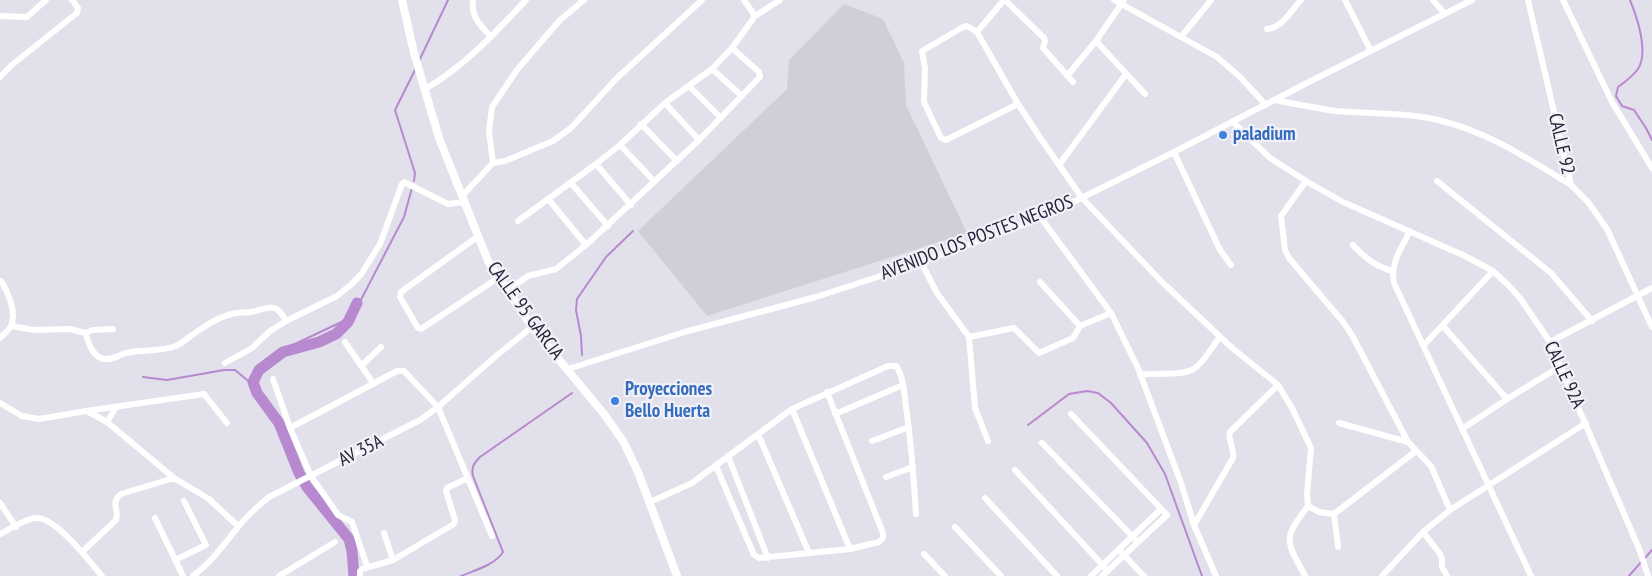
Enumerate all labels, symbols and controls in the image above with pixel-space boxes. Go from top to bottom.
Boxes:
street label: CALLE 92 [1543,111,1579,177]
place label: paladium [1233,124,1296,146]
marker: paladium [1217,129,1229,141]
street label: AVENIDO LOS POSTES NEGROS [878,191,1076,285]
street label: CALLE 95 GARCIA [482,258,568,364]
street label: CALLE 92A [1539,338,1589,412]
place label: Proyecciones Bello Huerta [625,379,712,423]
marker: Proyecciones Bello Huerta [609,395,621,407]
street label: AV 35A [335,430,387,472]

